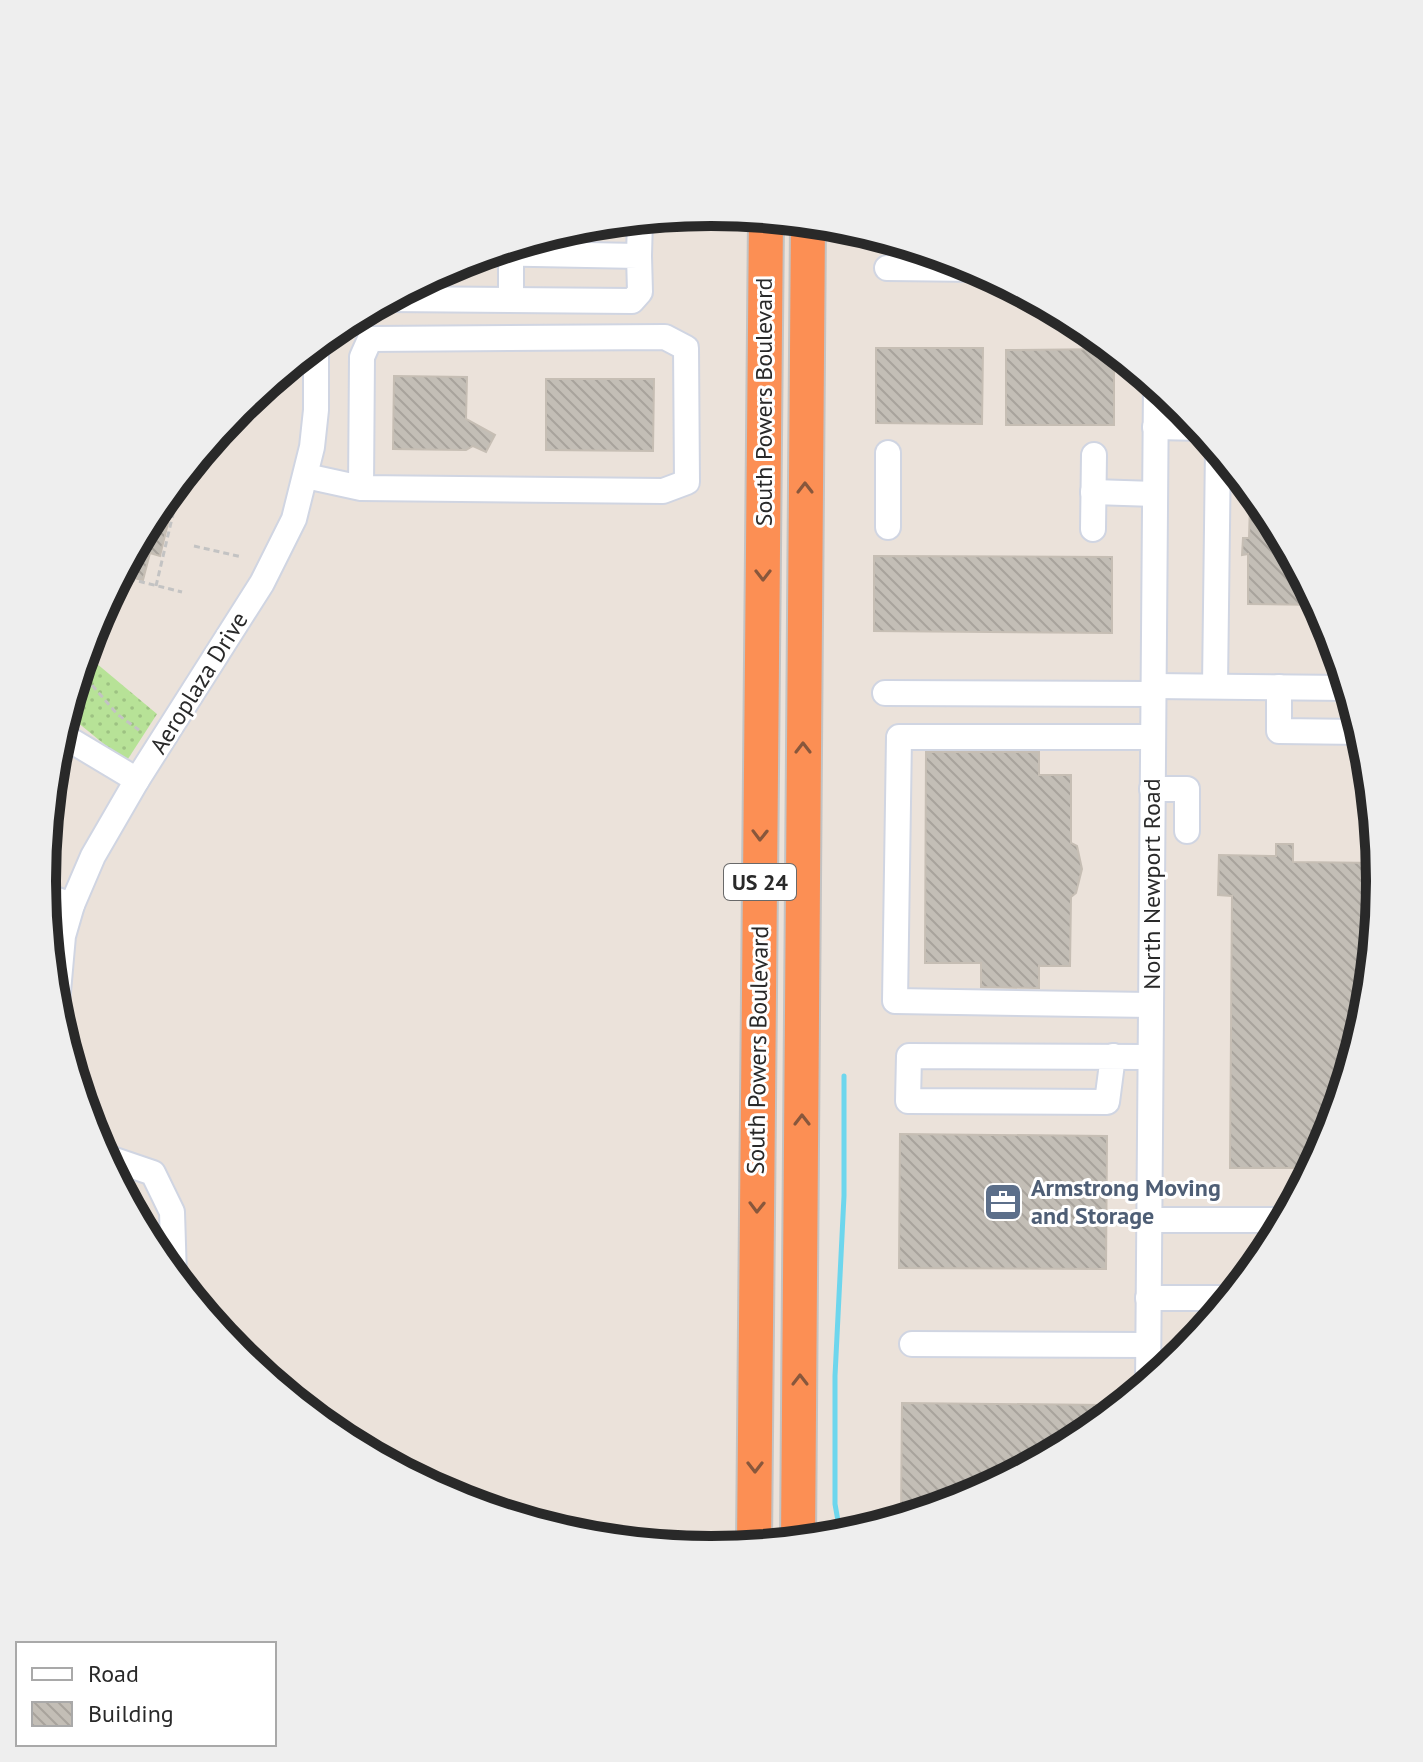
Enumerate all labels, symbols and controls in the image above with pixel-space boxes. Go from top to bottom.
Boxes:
street label: South Powers Boulevard [748,278,779,526]
one-way arrow [796,481,814,494]
one-way arrow [754,569,772,582]
street label: Aeroplaza Drive [143,606,255,760]
one-way arrow [795,741,812,754]
street label: North Newport Road [1136,778,1167,990]
one-way arrow [752,829,769,842]
road number: US 24 [724,864,796,900]
street label: South Powers Boulevard [740,925,775,1175]
one-way arrow [793,1113,810,1126]
place label: Armstrong Moving and Storage [1031,1172,1221,1231]
office icon: Armstrong Moving and Storage [982,1181,1024,1223]
one-way arrow [748,1201,765,1214]
one-way arrow [791,1373,808,1386]
one-way arrow [746,1461,764,1474]
legend [16,1642,276,1746]
text: Road [88,1658,139,1689]
text: Building [88,1698,174,1729]

